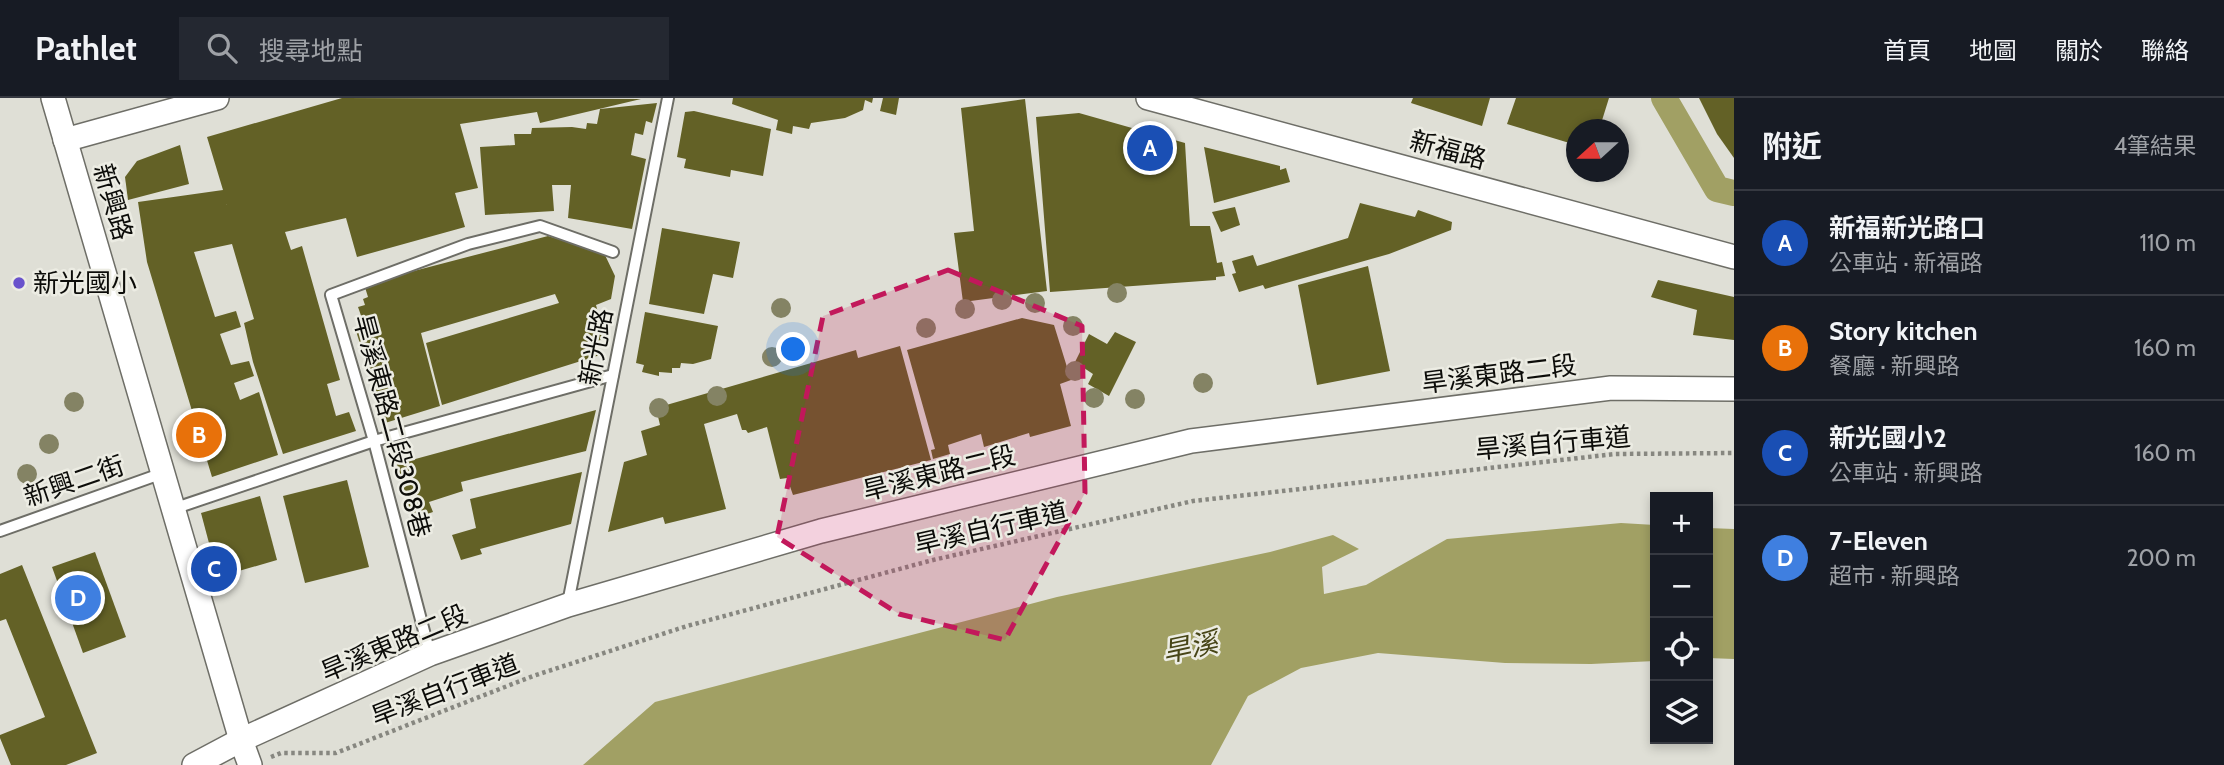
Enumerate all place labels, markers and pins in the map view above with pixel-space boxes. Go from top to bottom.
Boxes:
pin: A [1127,122,1173,174]
place label: 新光國小 [33,267,137,299]
marker: 新光國小 [11,275,27,291]
pin: B [176,409,222,461]
pin: C [191,543,237,595]
pin: D [55,572,101,624]

